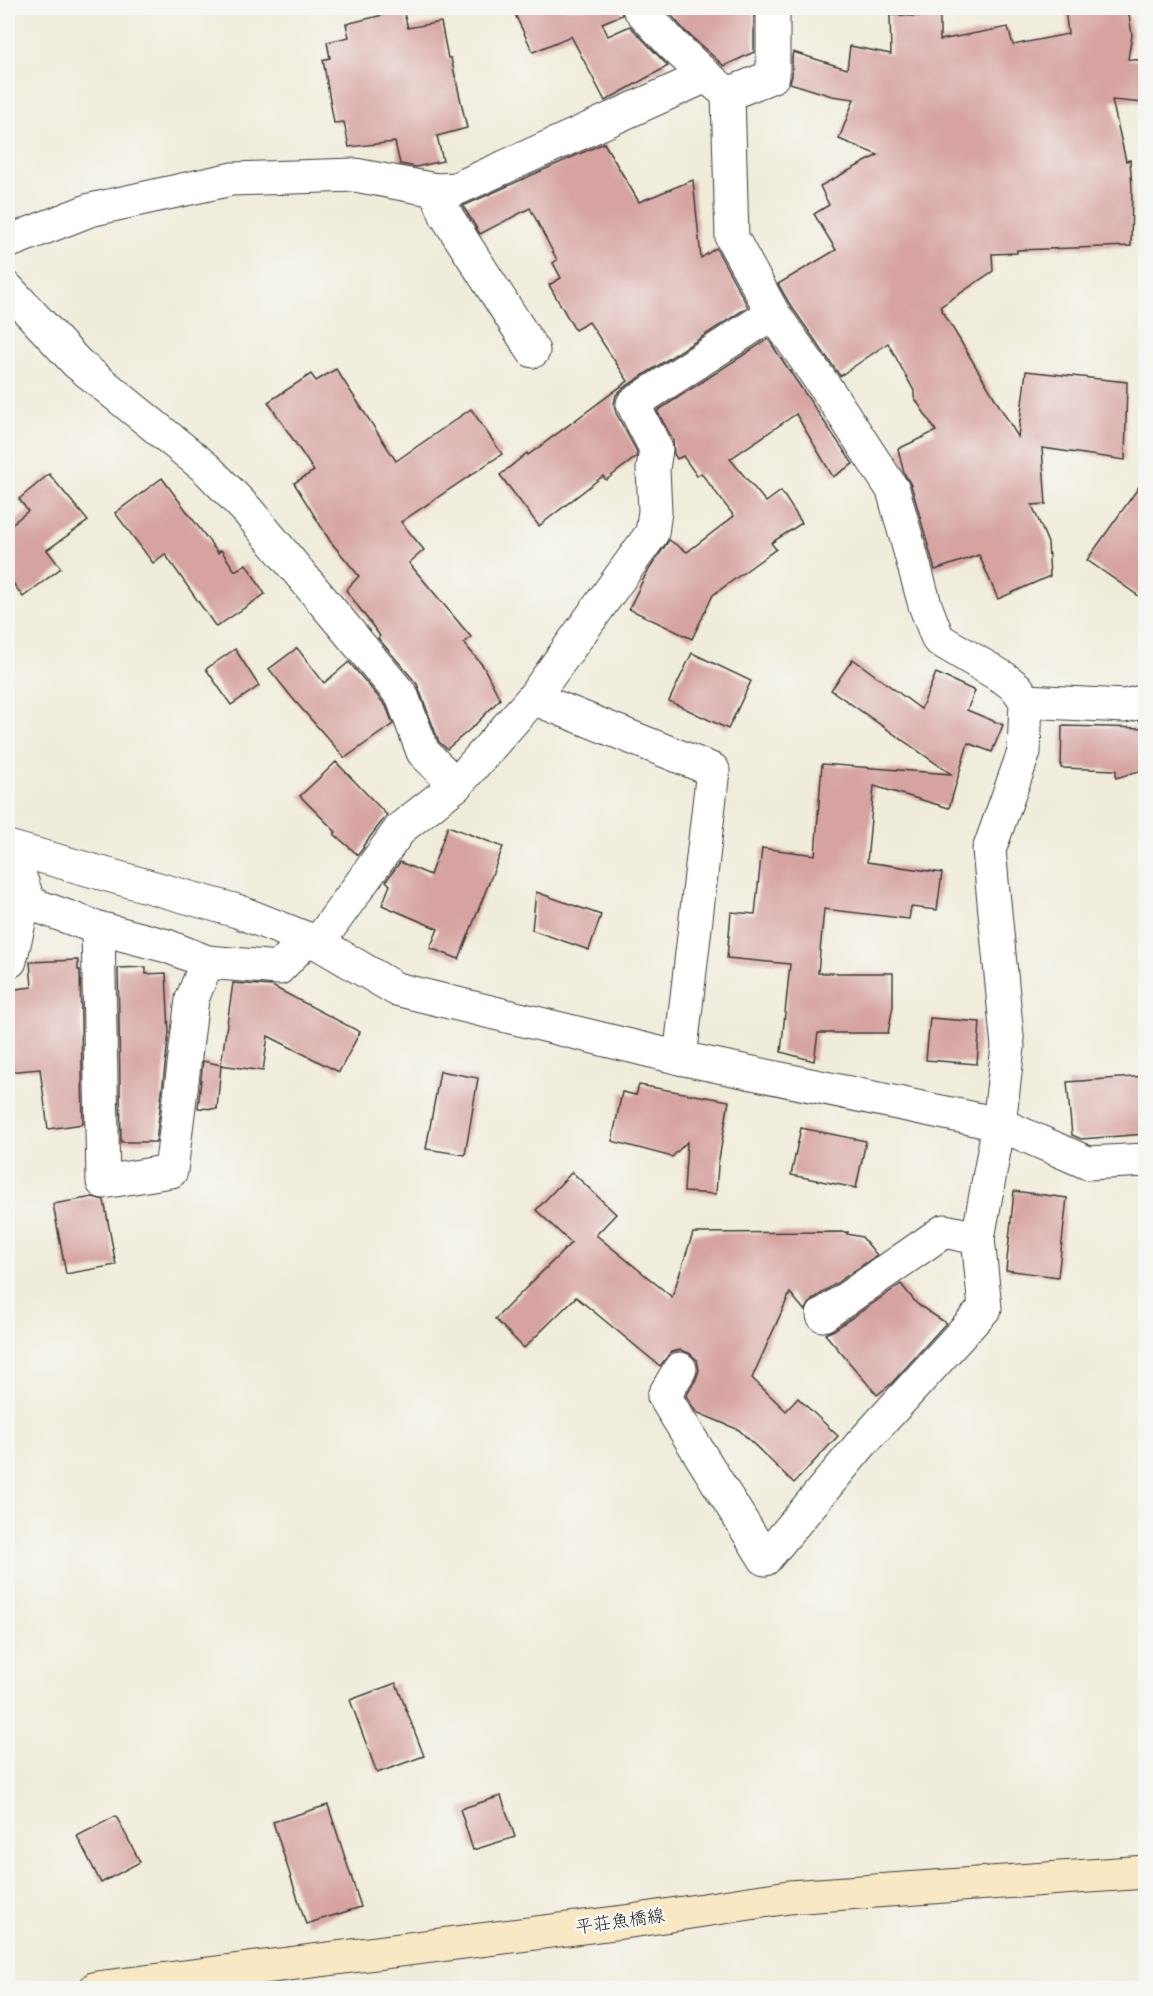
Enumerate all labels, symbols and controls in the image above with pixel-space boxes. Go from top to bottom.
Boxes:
street label: 平荘魚橋線 [574,1903,666,1939]

